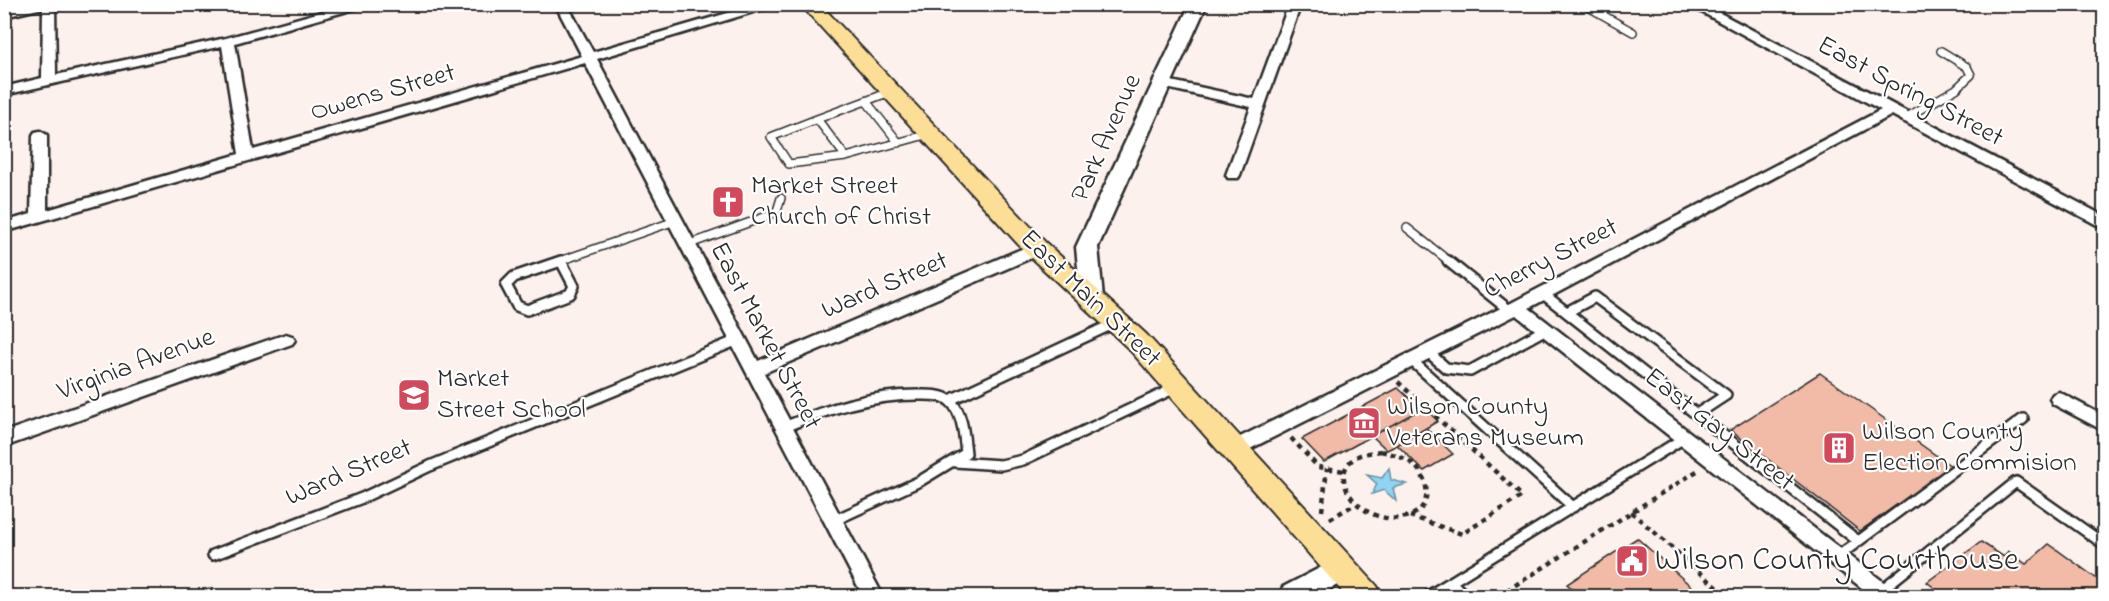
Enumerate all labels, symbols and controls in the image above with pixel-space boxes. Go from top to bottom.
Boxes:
street label: East Spring Street [1810,26,2010,158]
street label: Owens Street [306,54,460,132]
street label: Park Avenue [1061,67,1153,208]
place label: Market Street Church of Christ [751,167,931,237]
church icon: Market Street Church of Christ [710,184,746,220]
street label: Cherry Street [1477,208,1625,310]
street label: East Main Street [1010,221,1170,377]
street label: East Market Street [699,235,831,437]
street label: Ward Street [816,242,954,330]
street label: Virginia Avenue [51,318,221,412]
street label: East Gay Street [1635,359,1803,501]
place label: Market Street School [437,360,586,430]
school or university icon: Market Street School [396,377,432,413]
place label: Wilson County Veterans Museum [1386,388,1584,458]
museum icon: Wilson County Veterans Museum [1346,405,1382,441]
place label: Wilson County Election Commision [1862,413,2077,483]
street label: Ward Street [280,429,418,517]
building icon: Wilson County Election Commision [1821,430,1857,466]
place label: Wilson County Courthouse [1655,537,2019,585]
public building icon: Wilson County Courthouse [1614,543,1650,579]

